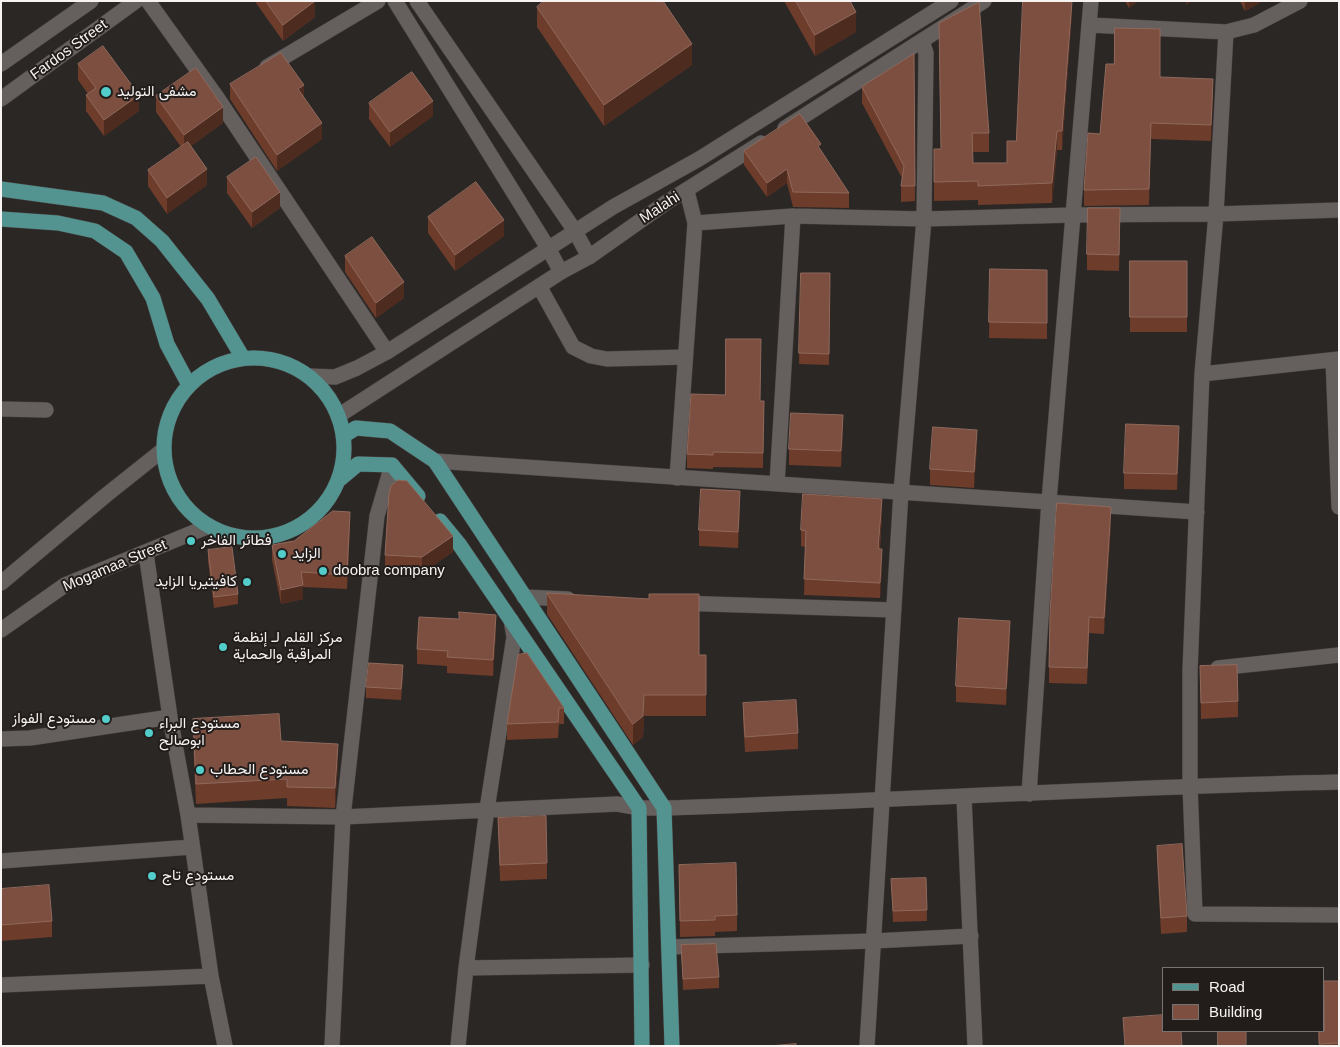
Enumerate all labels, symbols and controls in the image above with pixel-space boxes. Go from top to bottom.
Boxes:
street label: Fardos Street [27,16,111,84]
place label: مشفى التوليد [117,83,197,101]
marker: مشفى التوليد [99,85,113,99]
street label: Malahi [637,188,683,228]
place label: فطائر الفاخر [201,532,271,550]
marker: فطائر الفاخر [185,535,197,547]
street label: Mogamaa Street [60,536,170,596]
place label: الزايد [292,545,321,563]
marker: الزايد [276,548,288,560]
place label: doobra company [333,562,445,580]
marker: doobra company [317,565,329,577]
place label: كافيتيريا الزايد [156,573,237,591]
marker: كافيتيريا الزايد [241,576,253,588]
place label: مركز القلم لـ إنظمة المراقبة والحماية [233,629,343,664]
marker: مركز القلم لـ إنظمة المراقبة والحماية [217,641,229,653]
place label: مستودع الفواز [12,710,96,728]
marker: مستودع الفواز [100,713,112,725]
place label: مستودع البراء ابوصالح [159,715,240,750]
marker: مستودع البراء ابوصالح [143,727,155,739]
place label: مستودع الحطاب [210,761,309,779]
marker: مستودع الحطاب [194,764,206,776]
place label: مستودع تاج [162,867,234,885]
marker: مستودع تاج [146,870,158,882]
legend [1162,967,1325,1032]
text: Road [1209,978,1245,995]
text: Building [1209,1003,1262,1020]

